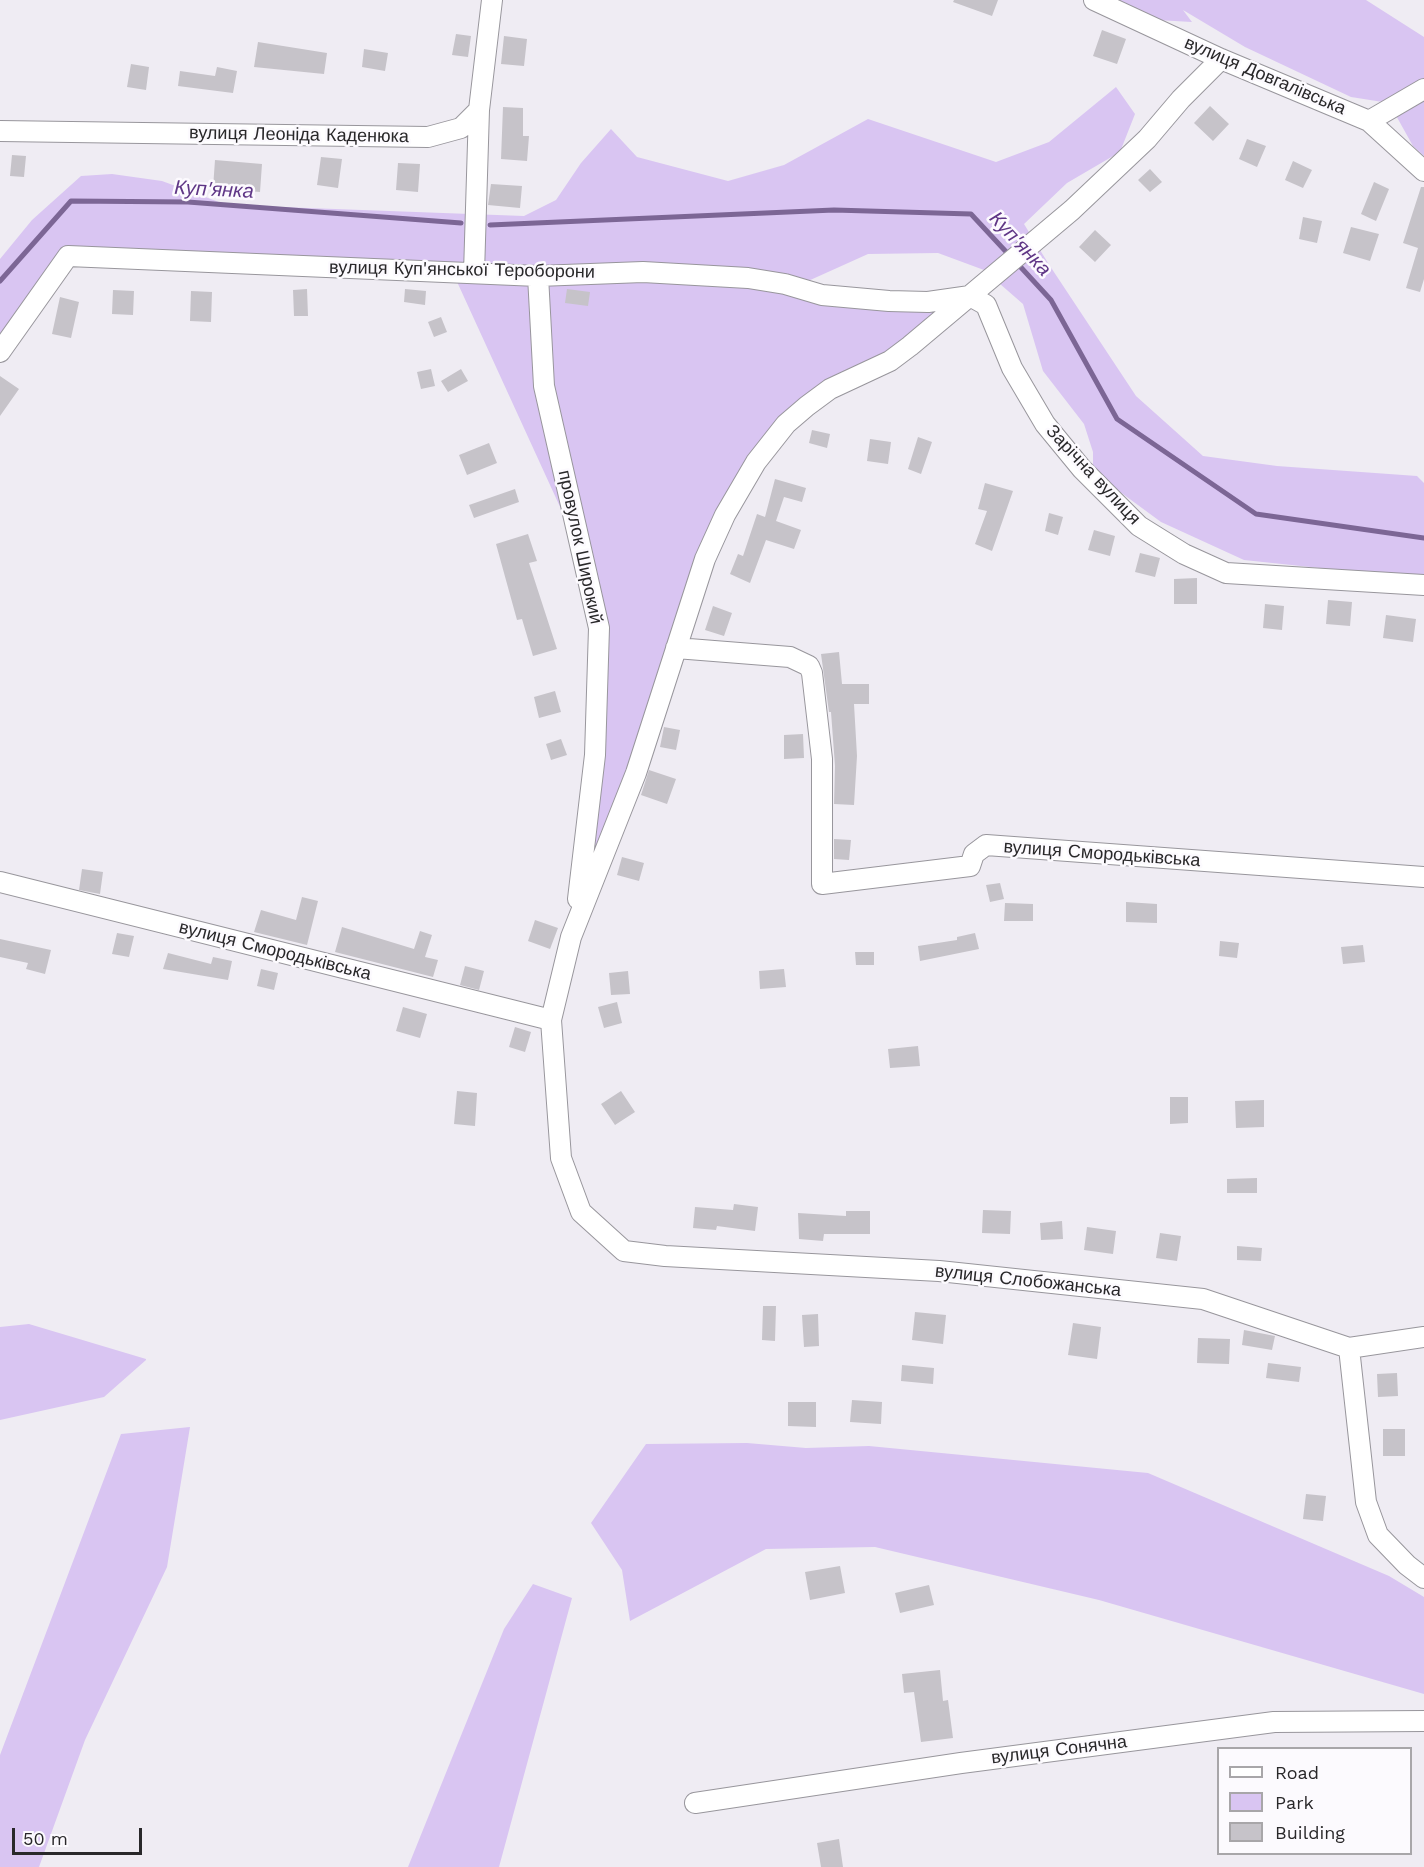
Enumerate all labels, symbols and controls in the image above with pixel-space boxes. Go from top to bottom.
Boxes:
street label: вулиця Довгалівська [1181,32,1349,120]
street label: вулиця Леоніда Каденюка [189,122,409,148]
water label: Куп'янка [174,176,254,204]
water label: Куп'янка [984,207,1056,281]
street label: вулиця Куп'янської Тероборони [329,257,595,283]
street label: Зарічна вулиця [1041,421,1145,529]
street label: провулок Широкий [553,468,607,626]
street label: вулиця Смородьківська [1003,836,1201,872]
street label: вулиця Смородьківська [177,917,373,985]
street label: вулиця Слобожанська [934,1260,1122,1302]
street label: вулиця Сонячна [990,1731,1128,1769]
legend [1217,1747,1412,1855]
text: Road [1275,1762,1319,1783]
text: Park [1275,1792,1314,1813]
scale bar [15,1816,146,1854]
text: Building [1275,1822,1345,1843]
text: 50 m [23,1828,68,1849]

